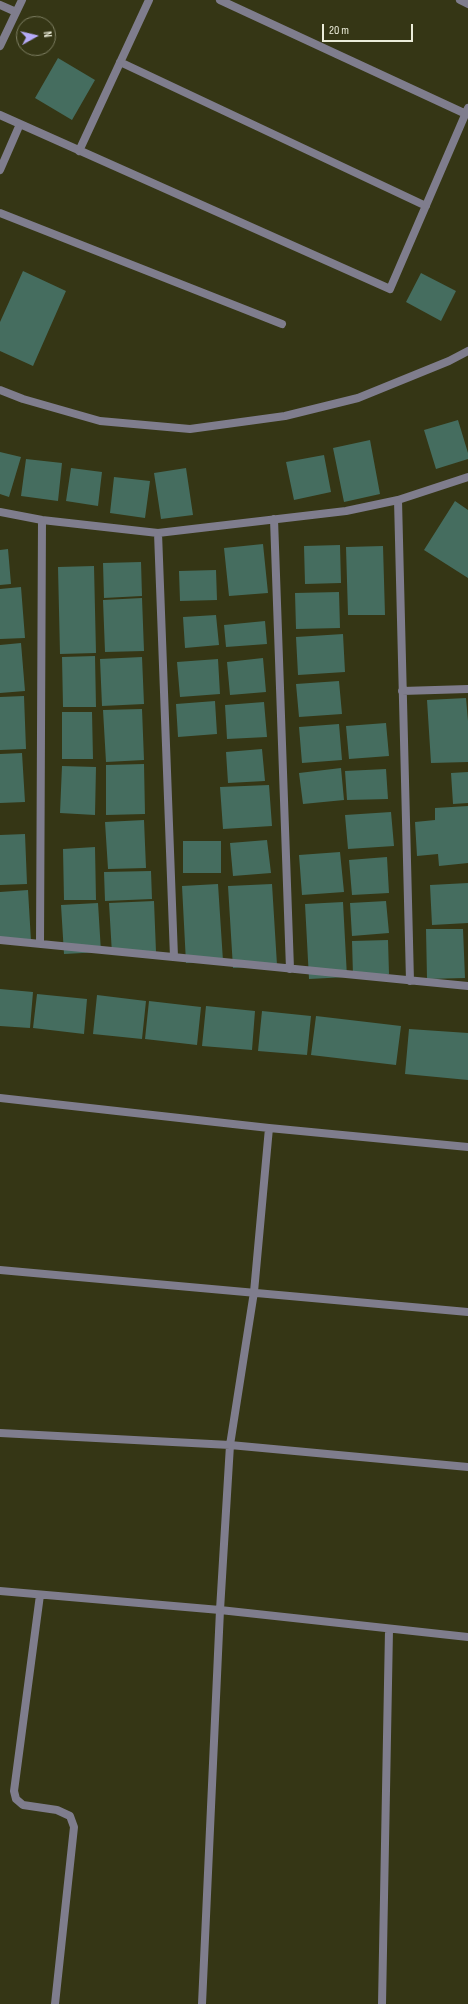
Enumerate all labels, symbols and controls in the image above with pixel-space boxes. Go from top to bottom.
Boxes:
north arrow [16,16,56,56]
scale bar [324,16,415,42]
text: 20 m [329,23,349,38]
text: N [41,31,54,38]

